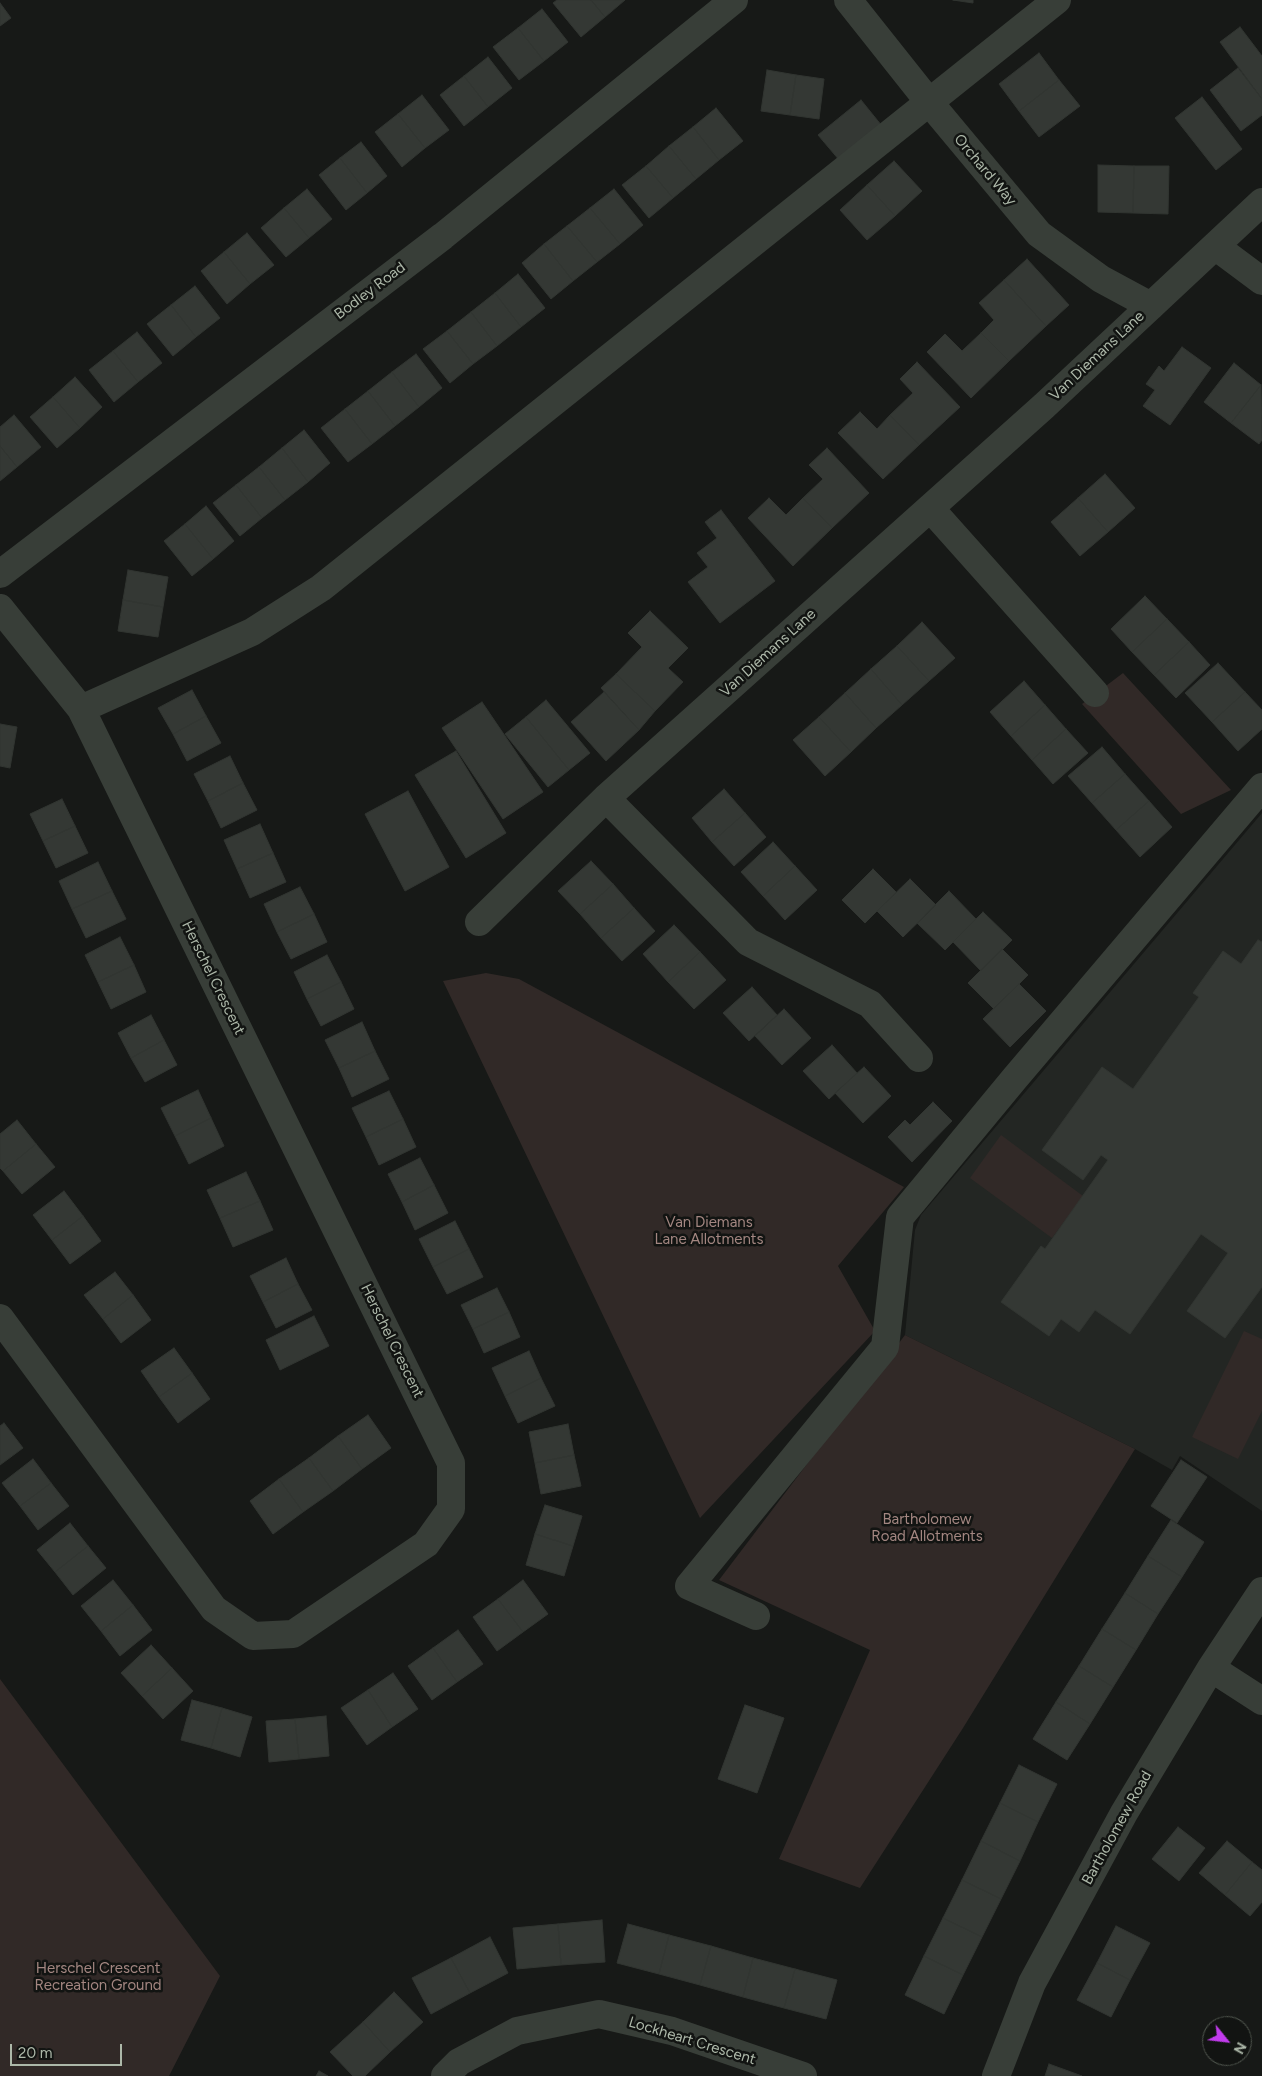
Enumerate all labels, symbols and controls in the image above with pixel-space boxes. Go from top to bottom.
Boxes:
street label: Orchard Way [950,131,1020,209]
street label: Bodley Road [331,259,409,323]
street label: Van Diemans Lane [1046,307,1148,405]
street label: Van Diemans Lane [716,605,820,701]
street label: Herschel Crescent [178,918,248,1038]
park label: Van Diemans Lane Allotments [655,1214,763,1249]
street label: Herschel Crescent [357,1281,427,1401]
park label: Bartholomew Road Allotments [871,1511,983,1546]
street label: Bartholomew Road [1078,1768,1156,1888]
park label: Herschel Crescent Recreation Ground [34,1960,162,1995]
street label: Lockheart Crescent [626,2013,758,2069]
north arrow [1202,2016,1252,2066]
scale bar [12,2034,125,2066]
text: N [1230,2039,1250,2057]
text: 20 m [18,2044,52,2062]

